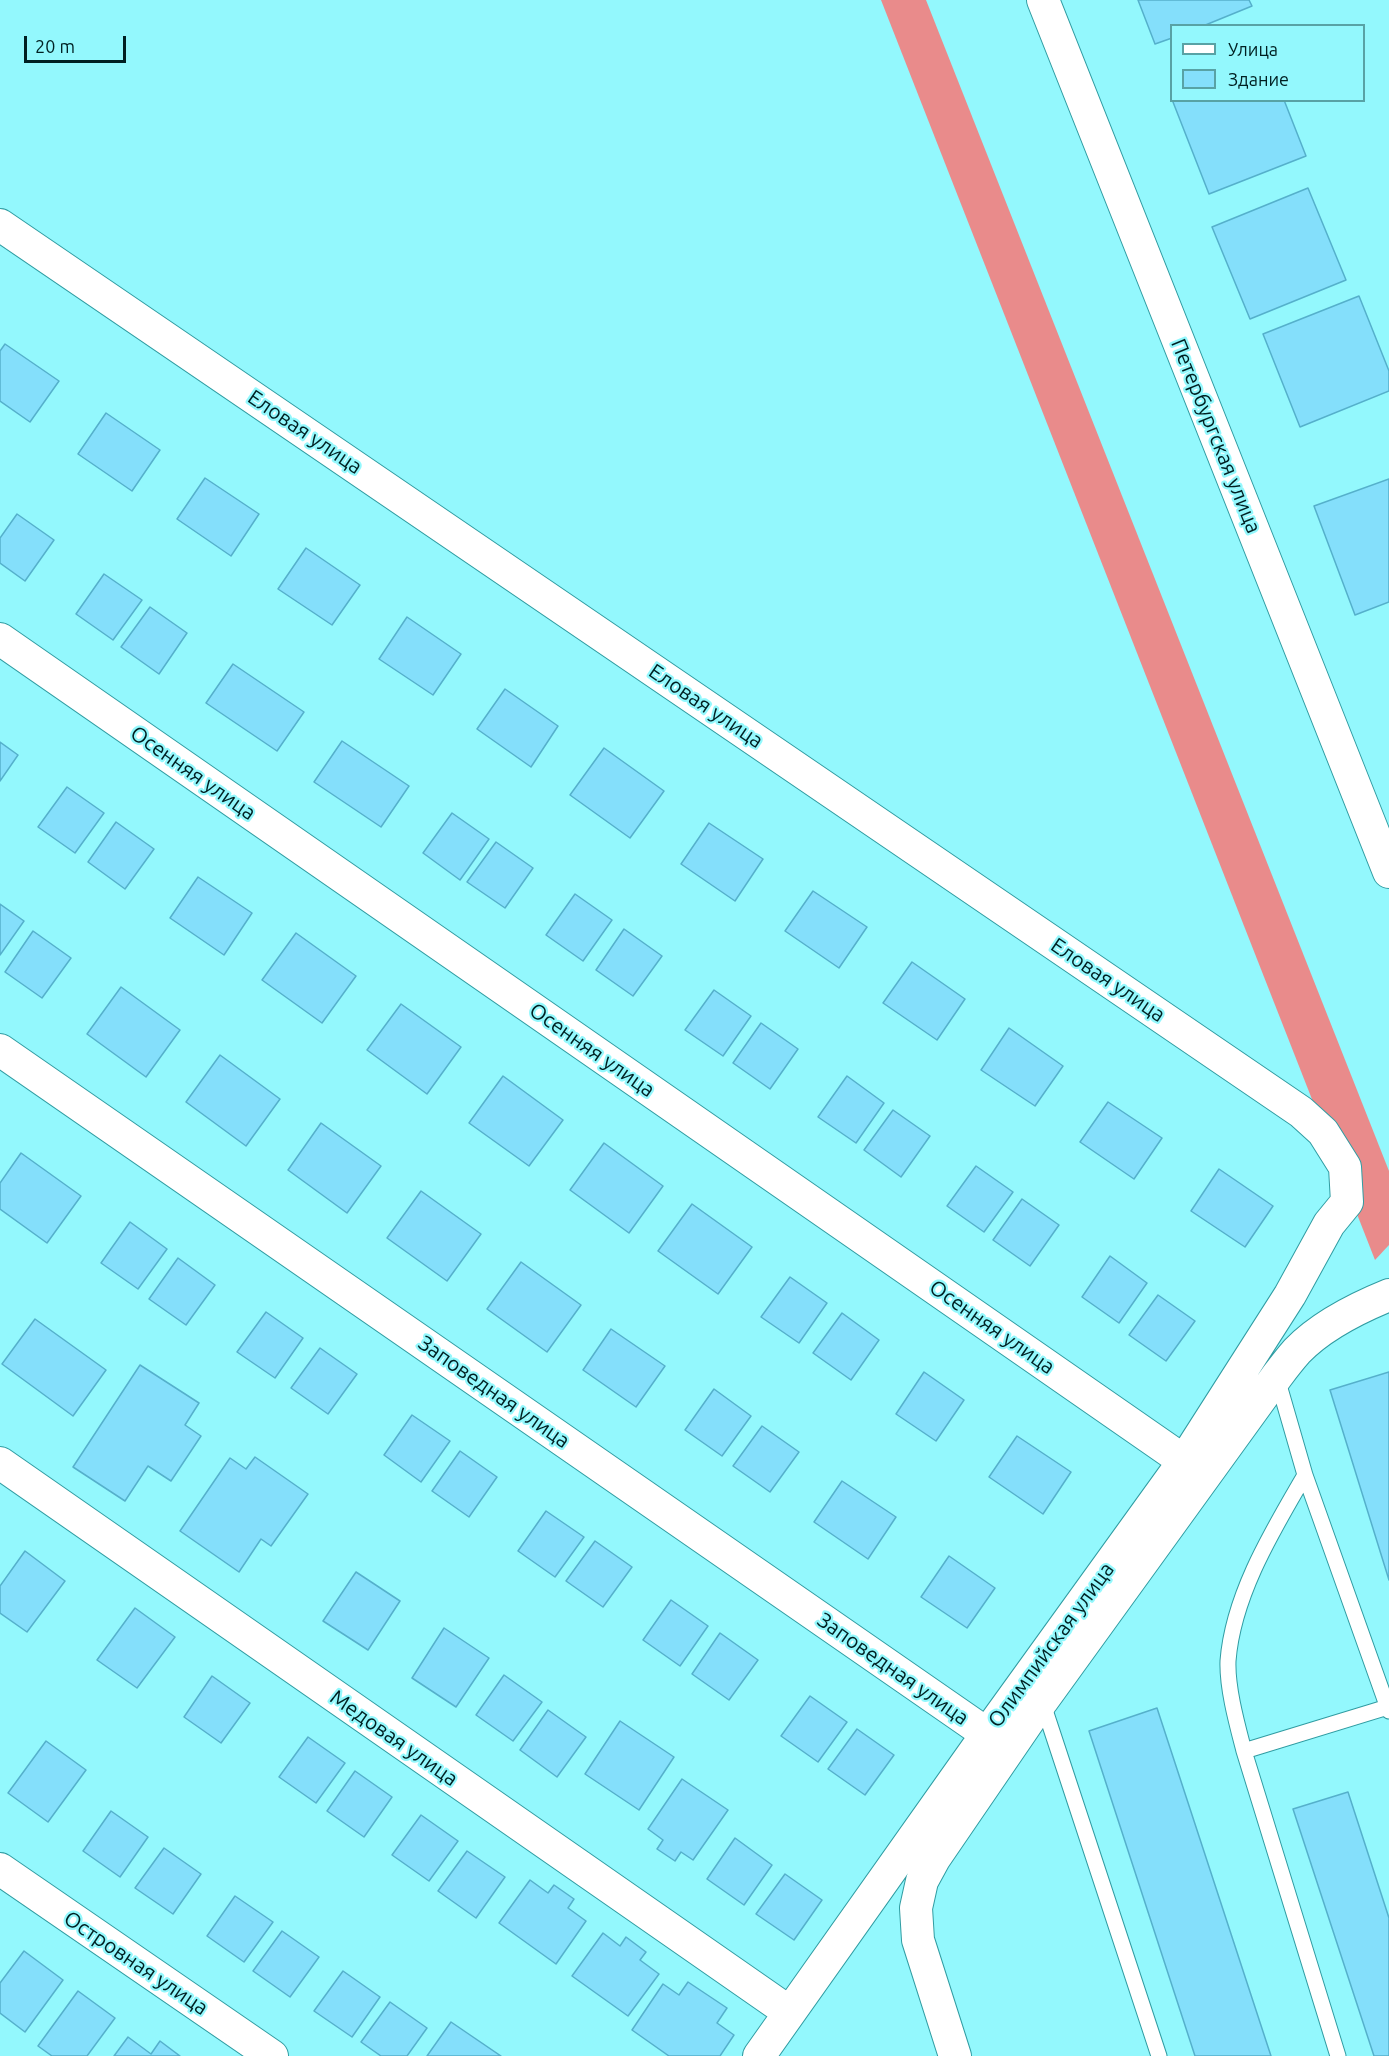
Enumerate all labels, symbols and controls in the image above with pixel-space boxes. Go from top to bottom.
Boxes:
scale bar [27,24,129,62]
legend [1170,24,1365,102]
text: 20 m [35,36,75,56]
text: Улица [1228,39,1278,59]
text: Здание [1228,69,1289,89]
street label: Петербургская улица [1165,335,1267,537]
street label: Еловая улица [243,385,367,479]
street label: Еловая улица [644,659,768,753]
street label: Осенняя улица [126,721,260,825]
street label: Еловая улица [1046,933,1170,1027]
street label: Осенняя улица [525,998,659,1102]
street label: Осенняя улица [925,1275,1059,1379]
street label: Заповедная улица [413,1330,575,1454]
street label: Олимпийская улица [983,1558,1119,1732]
street label: Заповедная улица [812,1607,974,1731]
street label: Медовая улица [325,1685,463,1791]
street label: Островная улица [59,1905,213,2021]

